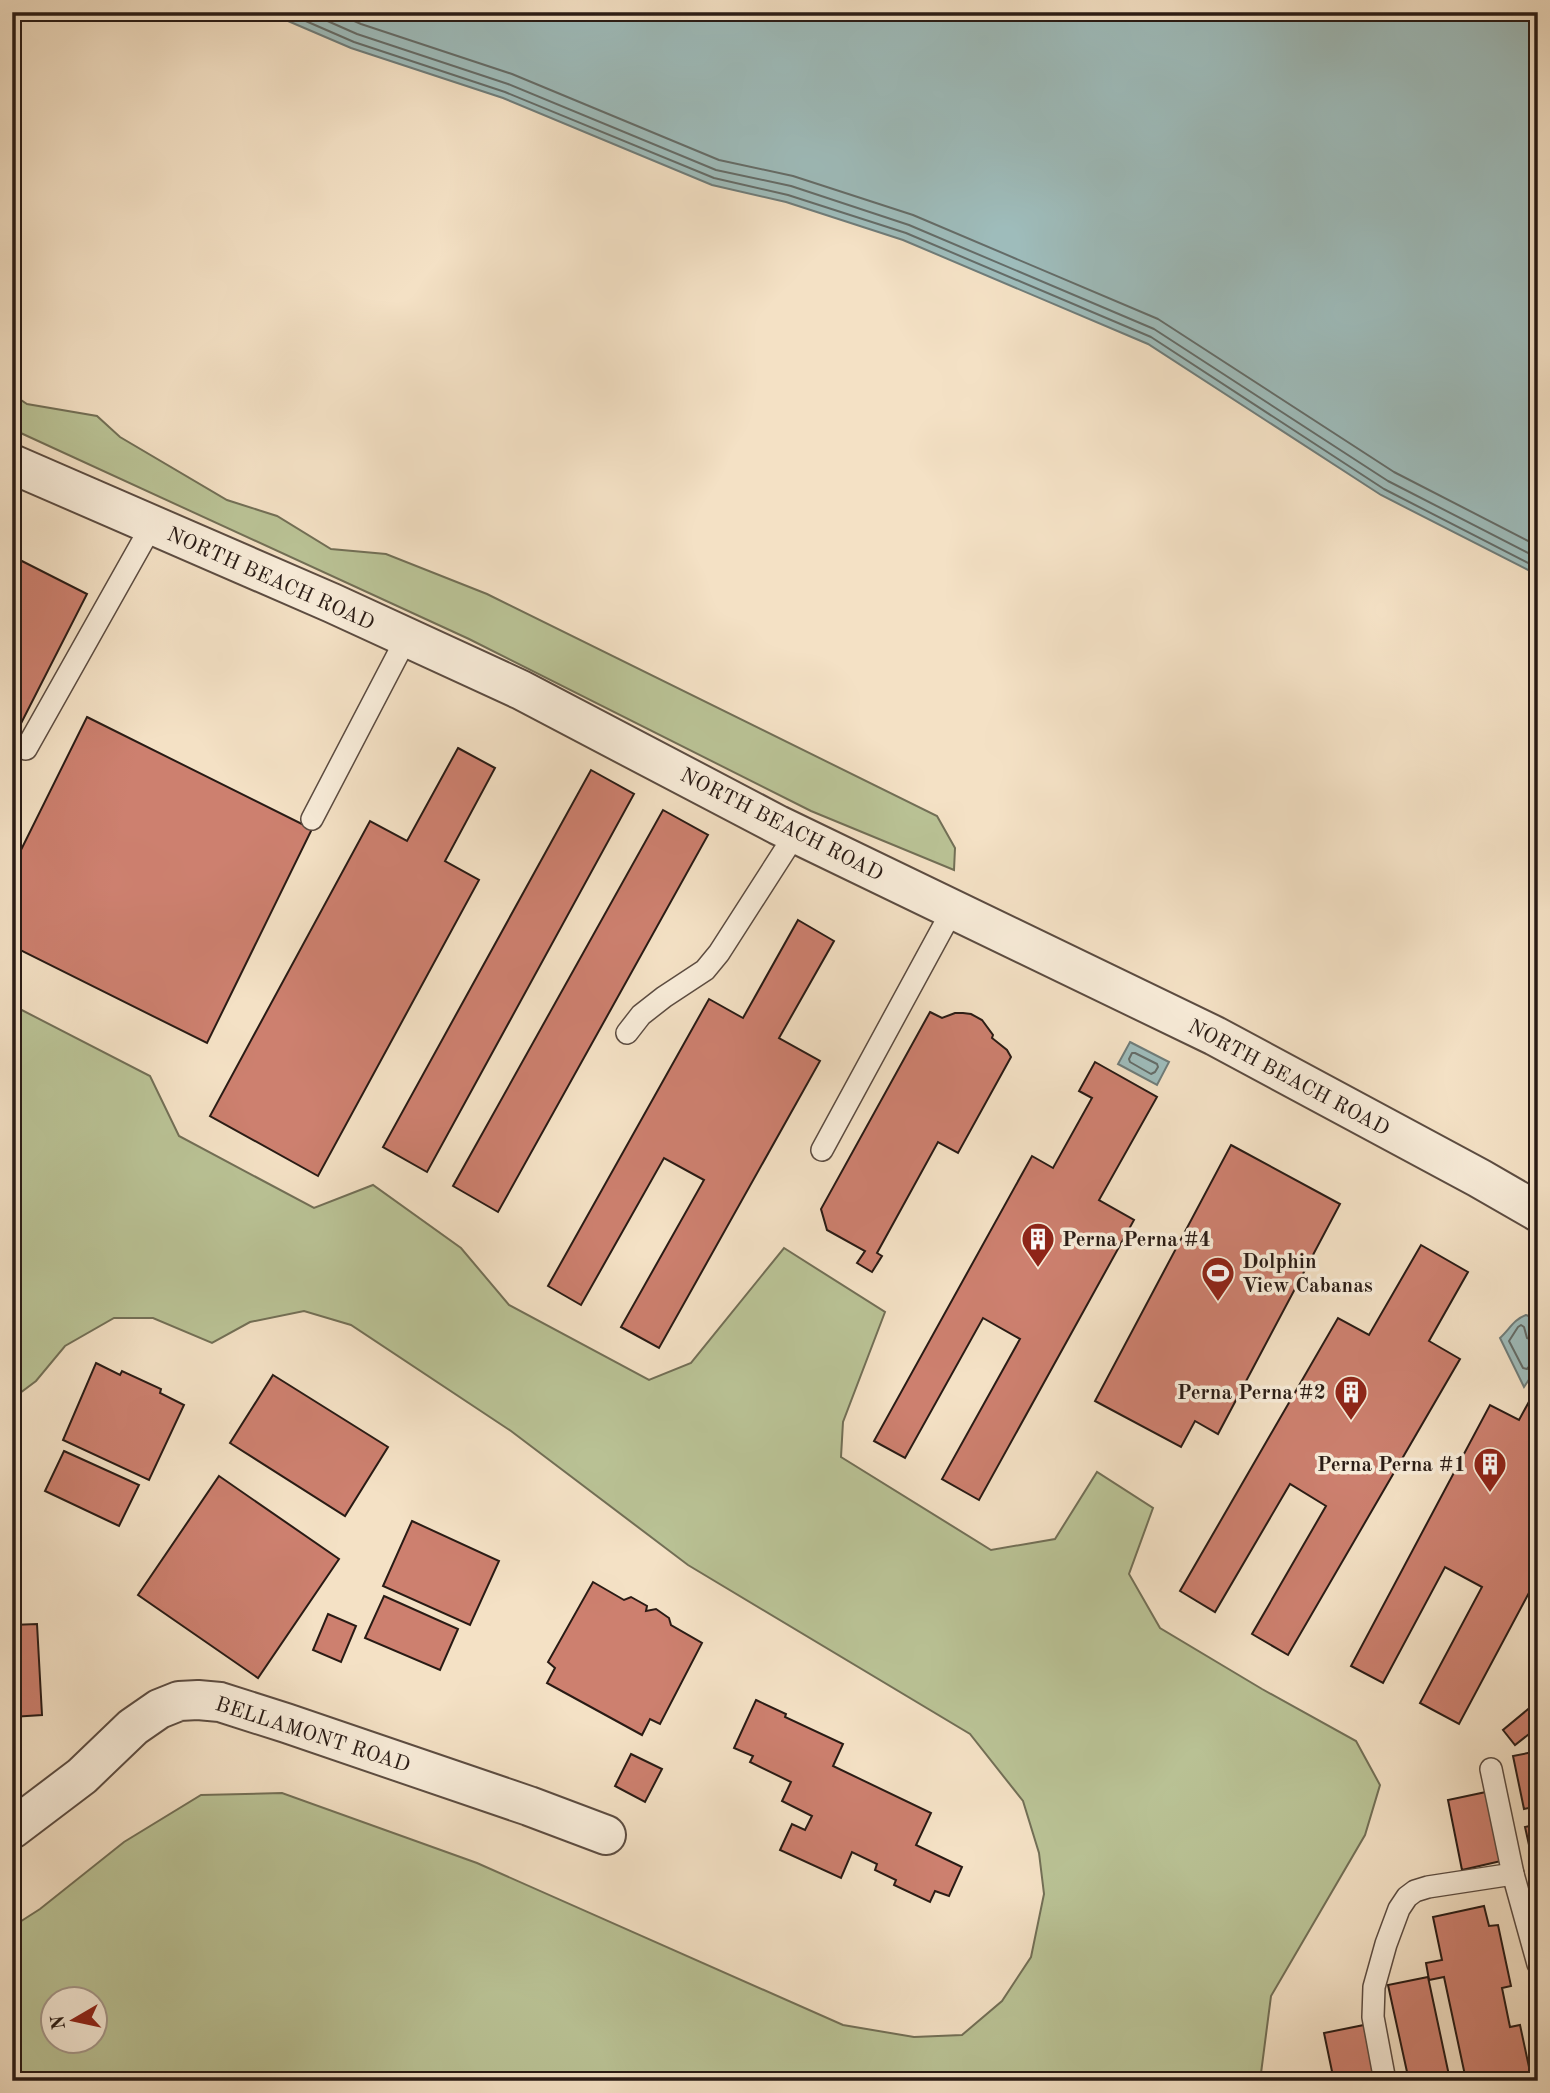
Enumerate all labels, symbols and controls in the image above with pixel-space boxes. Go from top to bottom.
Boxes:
street label: NORTH BEACH ROAD [163,524,377,635]
street label: NORTH BEACH ROAD [676,765,886,886]
street label: NORTH BEACH ROAD [1184,1016,1392,1140]
building icon: Perna Perna #4 [1019,1220,1057,1269]
place label: Perna Perna #4 [1062,1230,1211,1251]
place label: Dolphin View Cabanas [1242,1252,1373,1297]
sports icon: Dolphin View Cabanas [1199,1254,1237,1303]
building icon: Perna Perna #2 [1332,1373,1370,1422]
place label: Perna Perna #2 [1177,1383,1326,1404]
building icon: Perna Perna #1 [1471,1445,1509,1494]
place label: Perna Perna #1 [1317,1455,1466,1476]
street label: BELLAMONT ROAD [213,1694,413,1777]
north arrow [38,1984,108,2054]
text: N [49,2013,70,2031]

